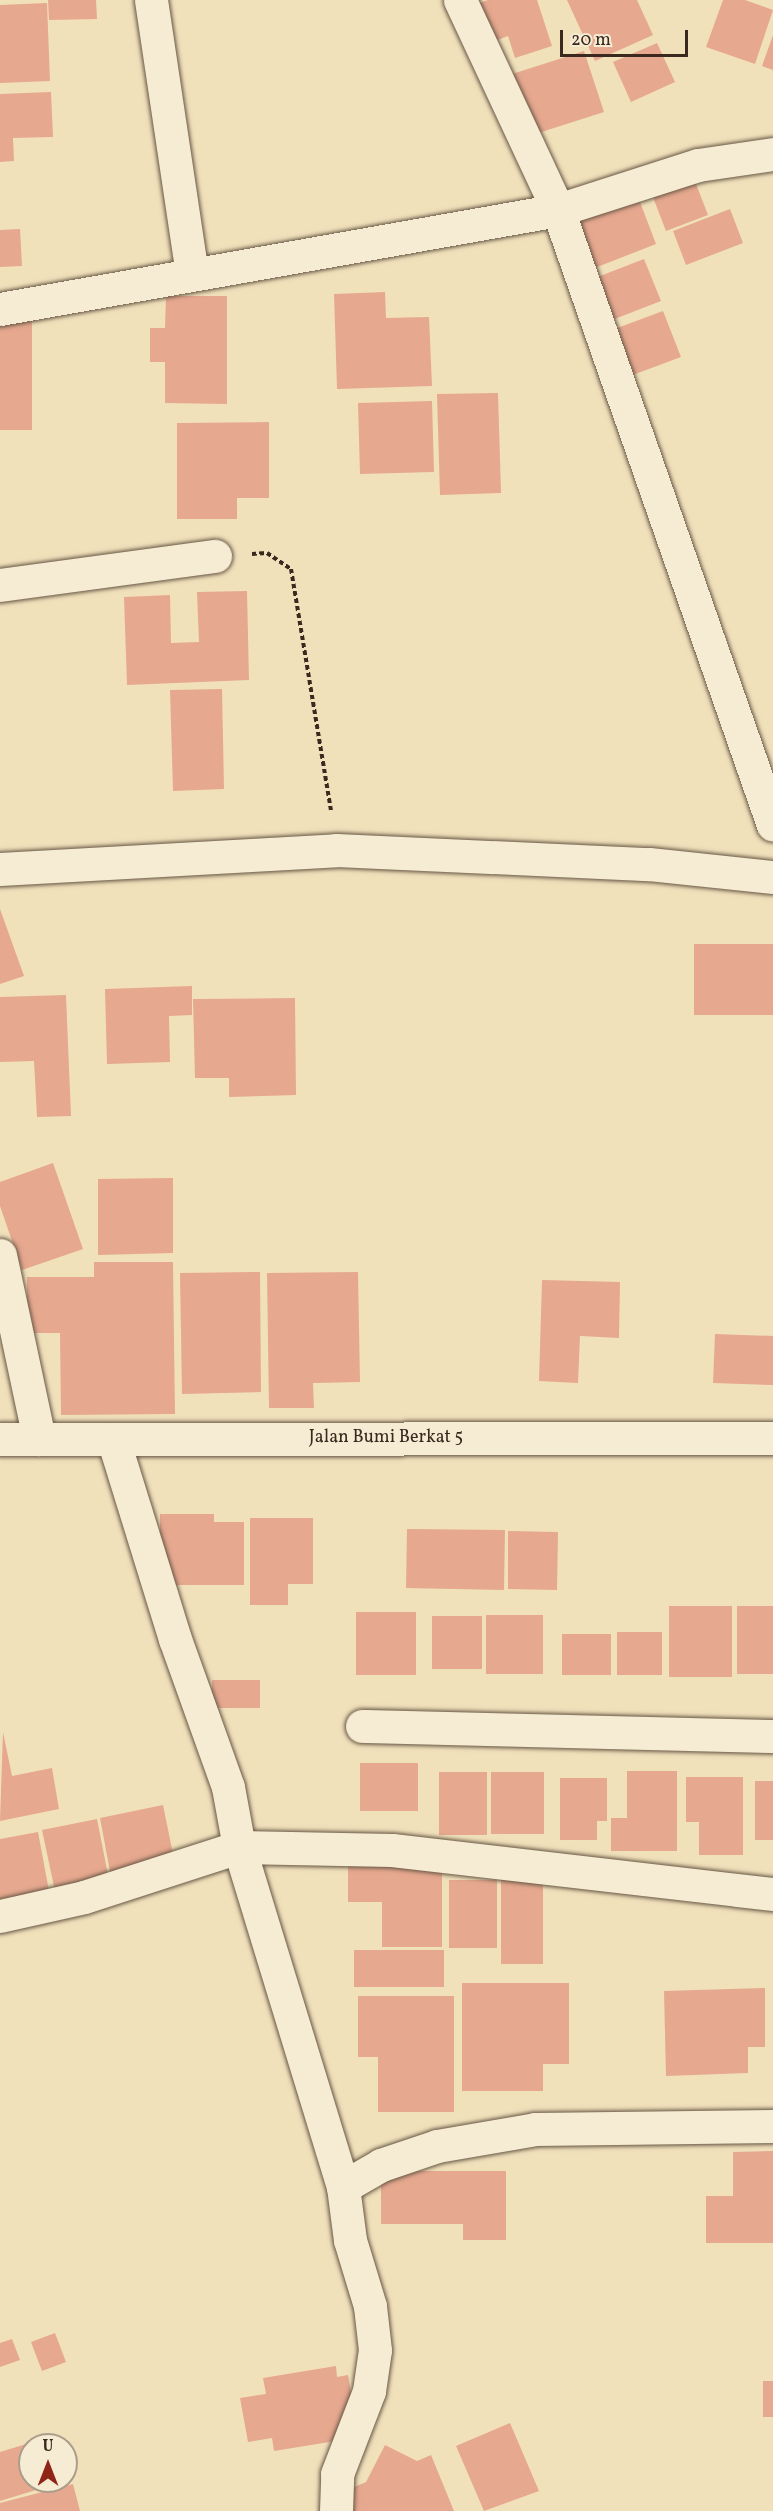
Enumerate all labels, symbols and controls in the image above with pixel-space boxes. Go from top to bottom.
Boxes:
scale bar [563,18,690,56]
text: 20 m [571,28,611,53]
street label: Jalan Bumi Berkat 5 [309,1427,463,1449]
north arrow [18,2433,78,2493]
text: U [43,2436,53,2458]

